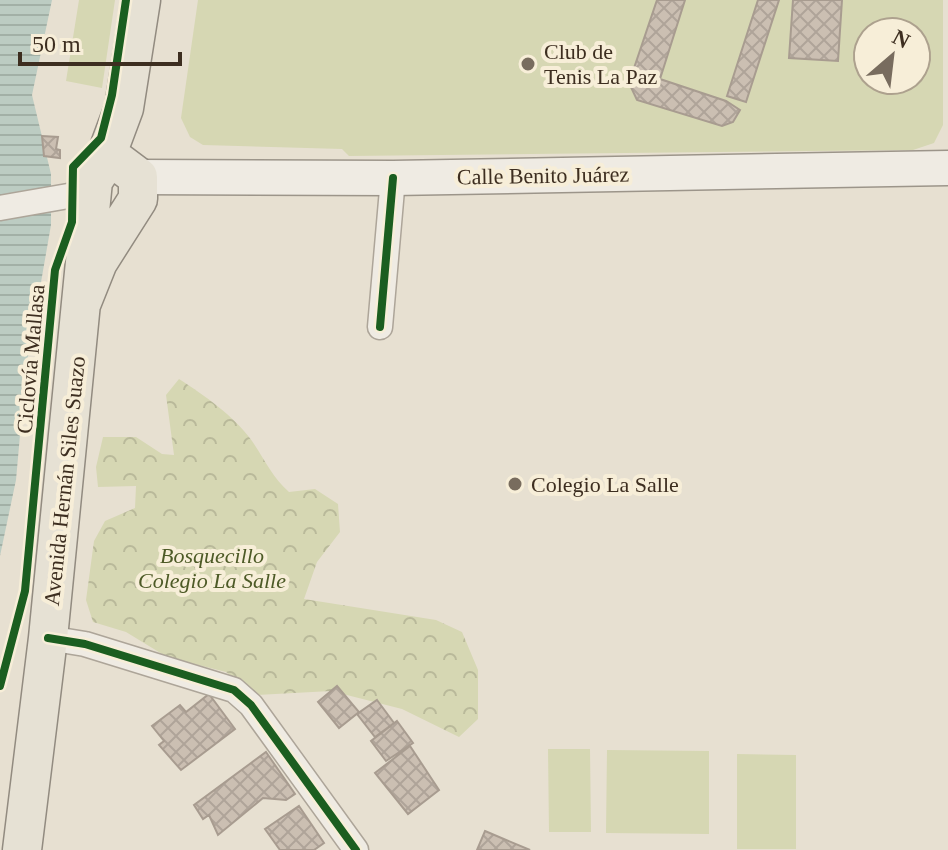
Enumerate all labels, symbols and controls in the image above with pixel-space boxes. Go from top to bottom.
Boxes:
scale bar [20,16,180,66]
north arrow [852,16,932,96]
text: N [888,24,914,54]
text: 50 m [32,31,81,57]
place label: Club de Tenis La Paz [544,39,658,89]
marker: Club de Tenis La Paz [519,55,537,73]
street label: Calle Benito Juárez [457,161,630,190]
street label: Ciclovía Mallasa [12,283,49,435]
street label: Avenida Hernán Siles Suazo [39,355,90,607]
place label: Colegio La Salle [531,472,679,497]
marker: Colegio La Salle [506,475,524,493]
park label: Bosquecillo Colegio La Salle [138,543,286,593]

